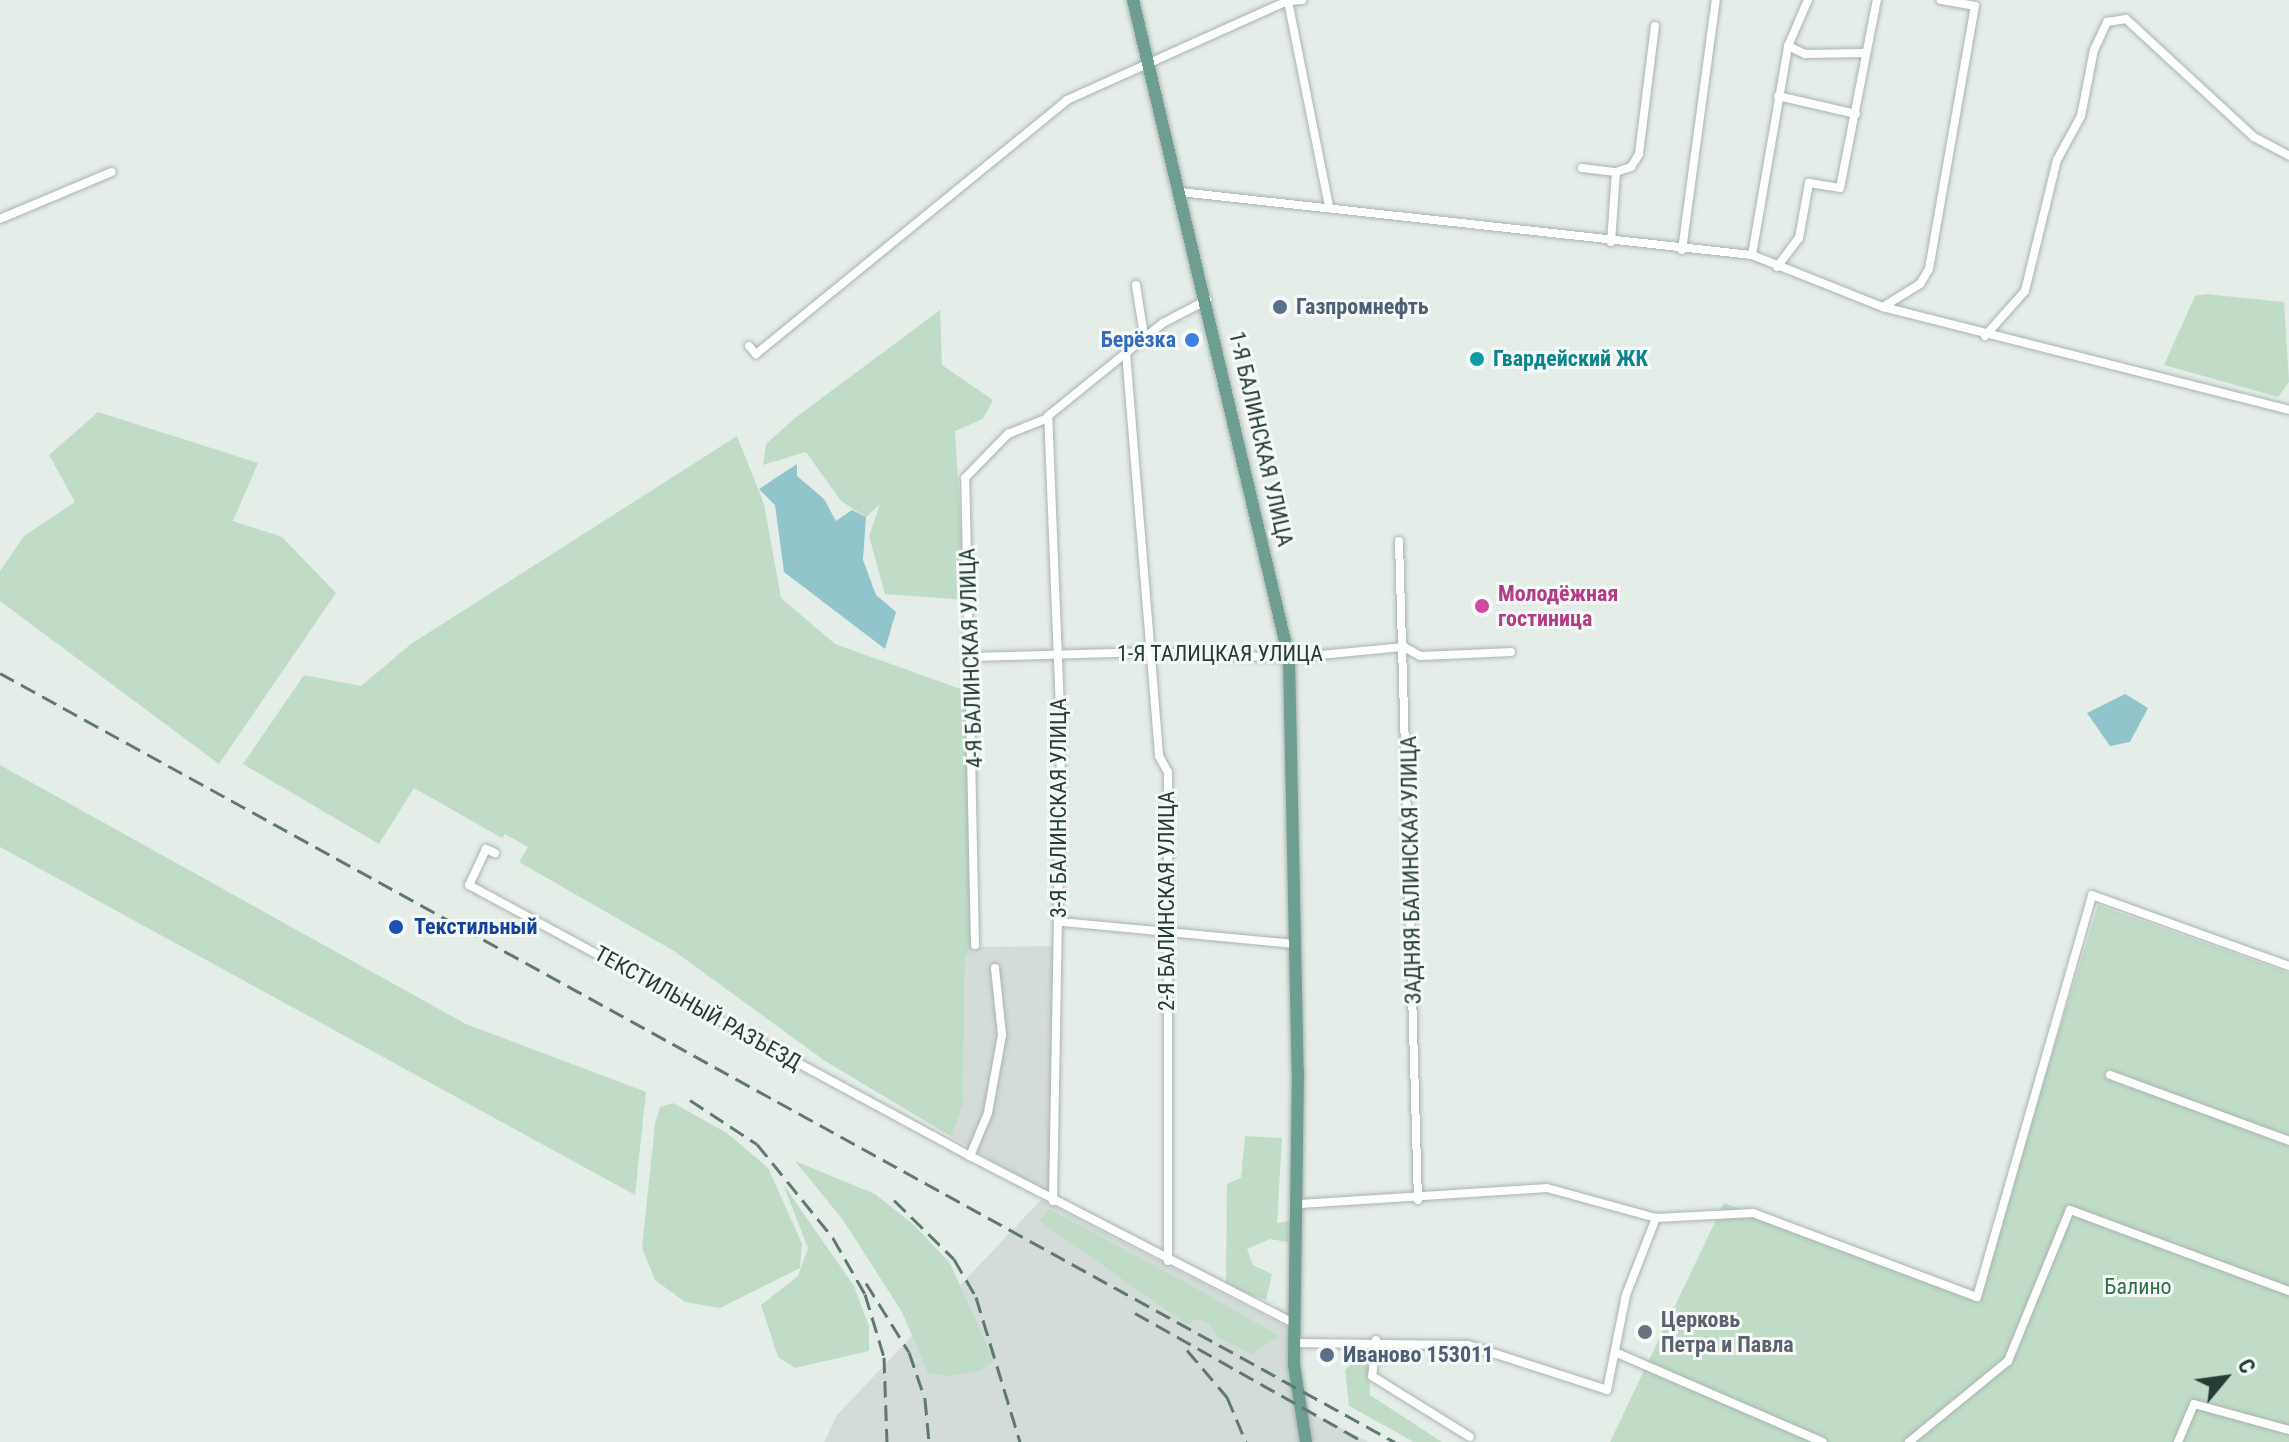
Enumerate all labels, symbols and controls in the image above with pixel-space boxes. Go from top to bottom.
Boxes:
place label: Газпромнефть [1296,294,1429,320]
marker: Газпромнефть [1271,298,1289,316]
place label: Берёзка [1101,327,1176,353]
street label: 1-Я БАЛИНСКАЯ УЛИЦА [1223,329,1299,549]
marker: Берёзка [1183,331,1201,349]
place label: Гвардейский ЖК [1493,346,1648,372]
marker: Гвардейский ЖК [1468,350,1486,368]
street label: 4-Я БАЛИНСКАЯ УЛИЦА [954,548,988,768]
place label: Молодёжная гостиница [1498,580,1618,632]
marker: Молодёжная гостиница [1473,597,1491,615]
street label: 1-Я ТАЛИЦКАЯ УЛИЦА [1117,641,1323,667]
street label: 3-Я БАЛИНСКАЯ УЛИЦА [1046,698,1072,918]
street label: ЗАДНЯЯ БАЛИНСКАЯ УЛИЦА [1395,736,1427,1004]
street label: 2-Я БАЛИНСКАЯ УЛИЦА [1154,791,1180,1011]
place label: Текстильный [414,914,537,940]
marker: Текстильный [385,916,407,938]
street label: ТЕКСТИЛЬНЫЙ РАЗЪЕЗД [590,940,806,1076]
park label: Балино [2104,1274,2172,1300]
place label: Церковь Петра и Павла [1661,1306,1794,1358]
marker: Церковь Петра и Павла [1636,1323,1654,1341]
north arrow [2185,1338,2265,1418]
place label: Иваново 153011 [1343,1342,1493,1368]
marker: Иваново 153011 [1318,1346,1336,1364]
text: С [2232,1355,2260,1378]

